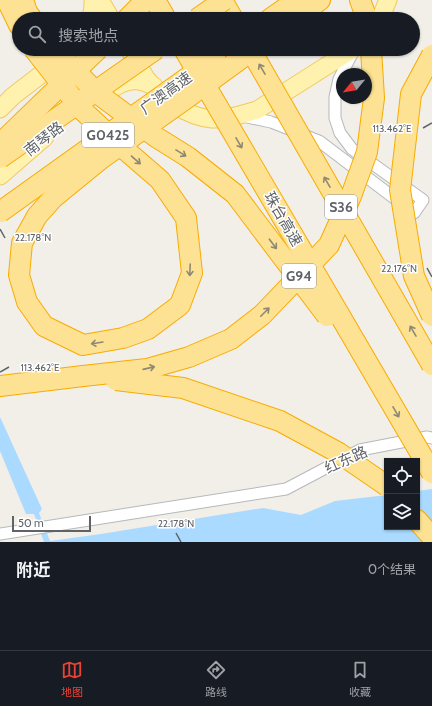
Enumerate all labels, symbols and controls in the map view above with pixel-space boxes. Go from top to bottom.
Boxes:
search box [12,12,420,56]
icon: search [26,23,48,45]
text: 搜索地点 [58,27,118,45]
one-way arrow [257,63,265,75]
street label: 广澳高速 [136,68,196,118]
north arrow [336,68,372,104]
street label: 南琴路 [21,118,67,160]
text: 113.462°E [372,122,412,135]
road number: G0425 [82,123,134,147]
one-way arrow [235,137,243,149]
one-way arrow [176,149,187,157]
one-way arrow [131,155,142,164]
one-way arrow [322,176,330,188]
street label: 珠台高速 [260,189,306,249]
road number: S36 [325,195,357,219]
text: 22.178°N [15,231,51,244]
one-way arrow [269,238,277,249]
text: 22.176°N [381,262,417,275]
one-way arrow [187,264,194,277]
road number: G94 [282,264,316,288]
one-way arrow [259,308,269,318]
one-way arrow [408,325,416,337]
one-way arrow [91,339,104,347]
text: 113.462°E [20,361,60,374]
one-way arrow [142,363,155,371]
one-way arrow [393,406,401,418]
street label: 红东路 [322,443,370,477]
map controls [384,458,420,530]
button: locate [384,458,420,494]
button: layers [384,494,420,530]
scale bar [12,514,91,533]
text: 50 m [18,516,44,530]
text: 22.178°N [158,517,194,530]
text: 附近 [16,560,50,580]
text: 0个结果 [368,561,416,577]
tab: 地图 [61,659,83,699]
tab: 路线 [205,659,227,699]
tab: 收藏 [349,659,371,699]

